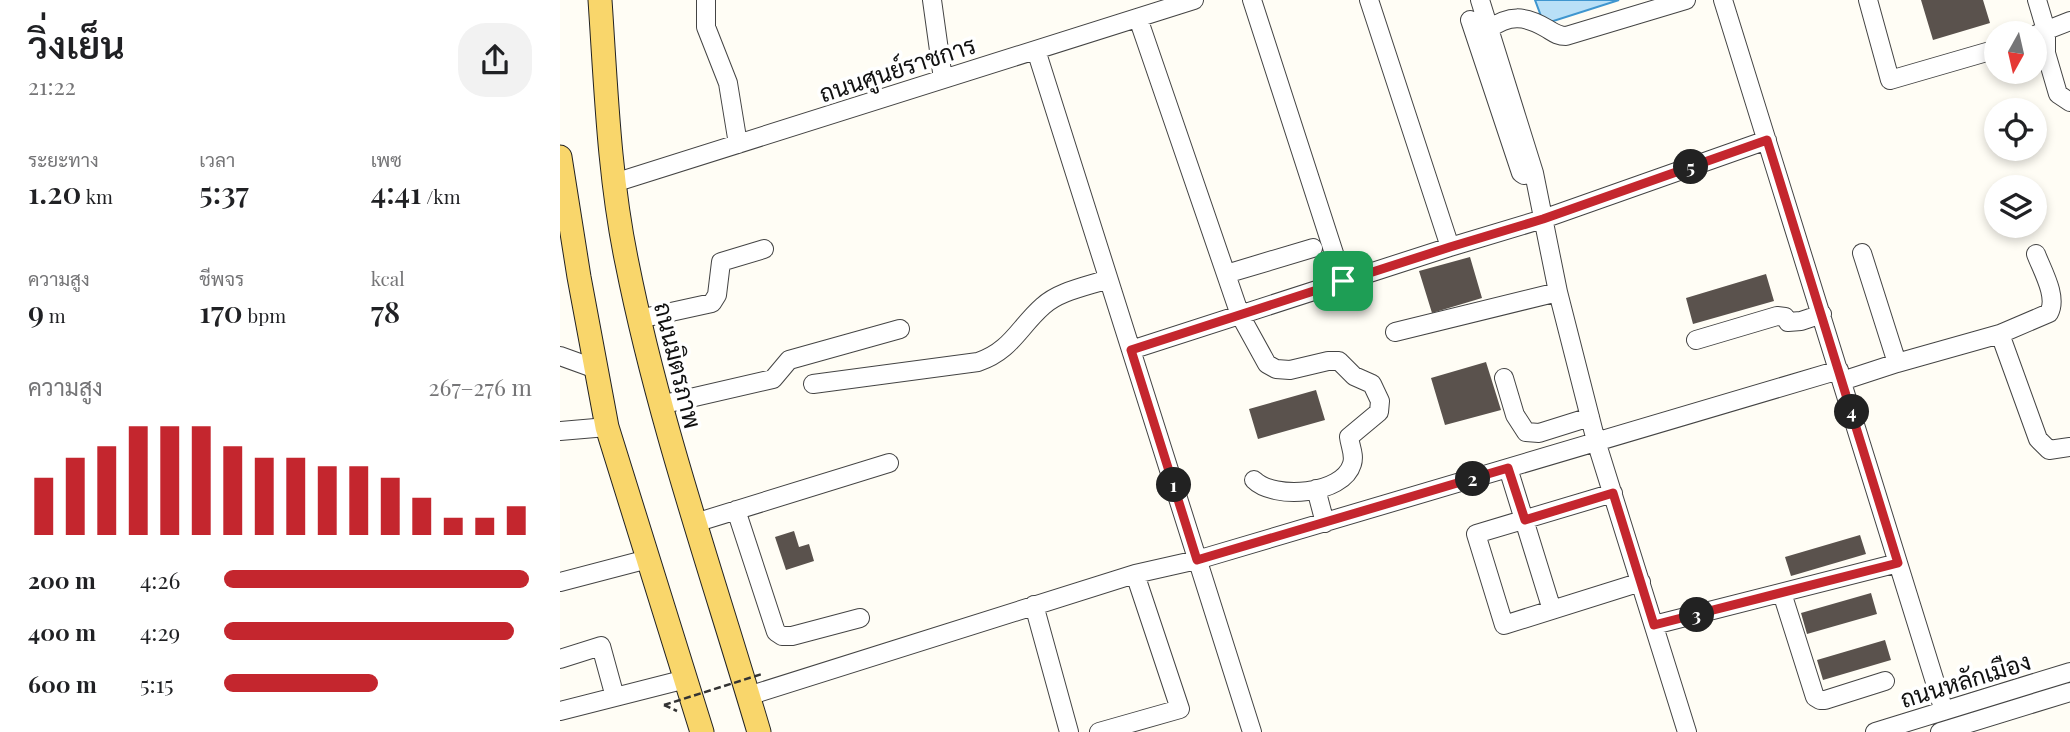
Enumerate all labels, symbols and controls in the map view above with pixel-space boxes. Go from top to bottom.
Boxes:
text: วิ่งเย็น [28,18,125,69]
north arrow [1984,21,2048,84]
map controls [1984,21,2047,238]
button: share [458,23,532,97]
street label: ถนนศูนย์ราชการ [815,28,980,111]
text: 21:22 [28,70,76,101]
button: locate [1984,98,2047,161]
text: ระยะทาง [28,146,99,172]
text: เวลา [199,146,235,172]
text: เพซ [371,146,402,172]
pin: 5 [1674,150,1708,184]
text: 5 [1686,153,1695,179]
text: 1.20 [28,172,81,212]
text: 5:37 [199,172,249,212]
text: 4:41 [371,172,421,212]
button: layers [1984,175,2047,238]
text: km [81,183,113,209]
text: /km [421,183,461,209]
pin [1313,251,1373,311]
icon: arrive [1324,262,1362,300]
text: ความสูง [28,265,90,291]
text: ชีพจร [199,265,244,291]
text: kcal [371,265,405,291]
text: 9 [28,291,44,331]
text: 170 [199,291,243,331]
text: 78 [371,291,400,331]
street label: ถนนมิตรภาพ [648,298,710,432]
text: m [44,302,66,328]
text: bpm [243,302,286,328]
text: ความสูง [28,371,103,402]
text: 267–276 m [429,371,532,402]
pin: 4 [1834,394,1870,430]
text: 4 [1846,398,1857,424]
pin: 2 [1455,462,1490,496]
text: 2 [1468,465,1477,491]
pin: 1 [1156,468,1192,503]
text: 1 [1170,471,1177,497]
text: 200 m [28,564,96,595]
text: 4:26 [140,564,180,595]
pin: 3 [1680,598,1714,632]
text: 3 [1692,601,1701,627]
text: 400 m [28,616,96,647]
text: 4:29 [140,616,180,647]
street label: ถนนหลักเมือง [1896,644,2034,714]
text: 600 m [28,668,97,699]
text: 5:15 [140,668,173,699]

